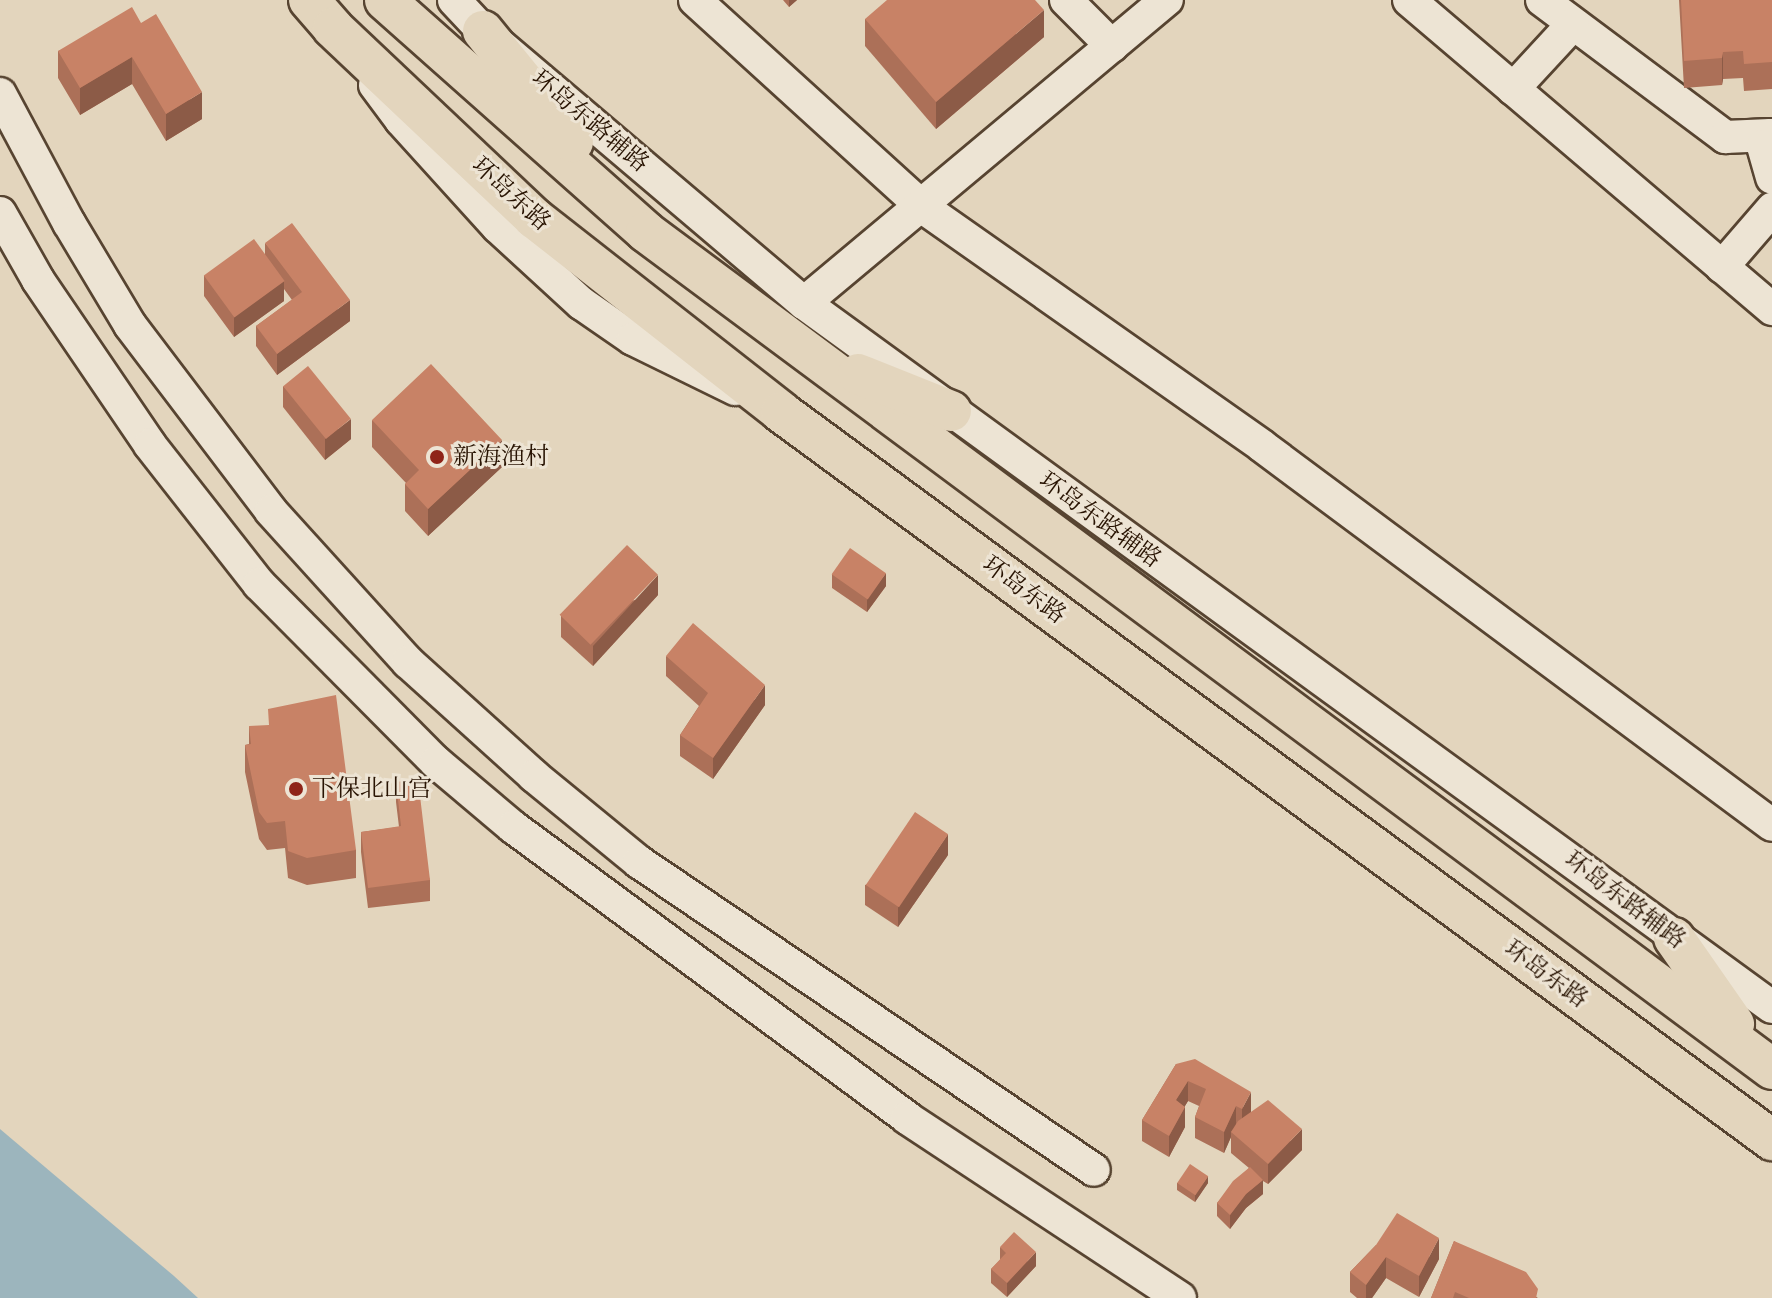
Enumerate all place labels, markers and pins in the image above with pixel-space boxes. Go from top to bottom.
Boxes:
place label: 新海渔村 [453,443,549,471]
marker: 新海渔村 [428,448,446,466]
place label: 下保北山宫 [312,775,432,803]
marker: 下保北山宫 [287,780,305,798]

